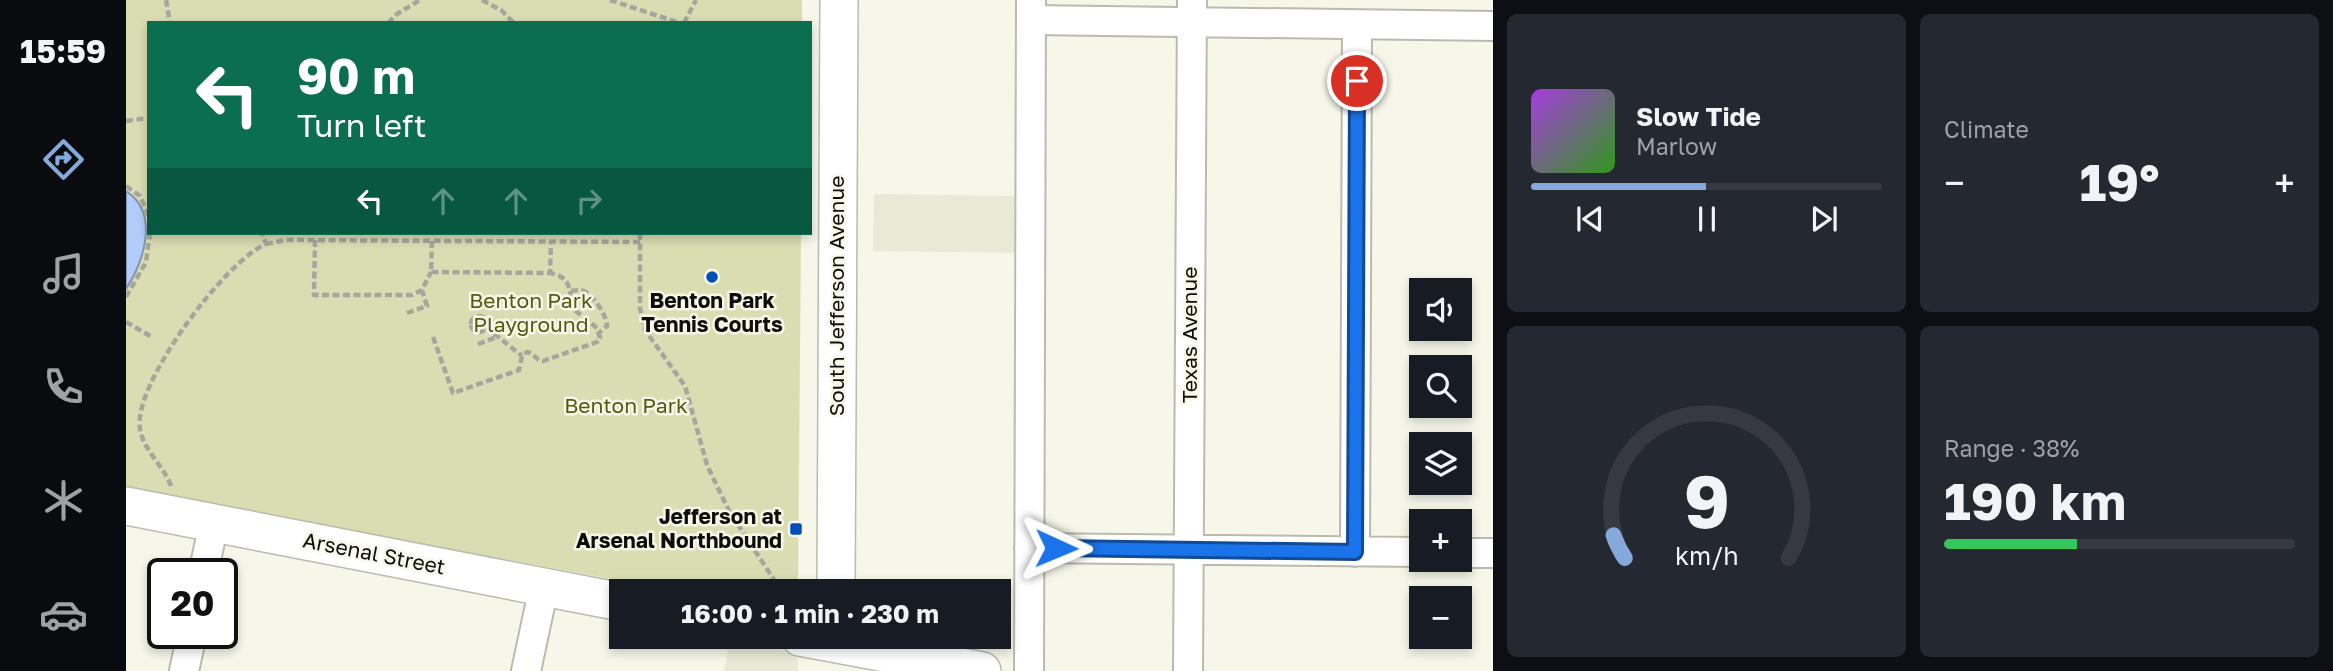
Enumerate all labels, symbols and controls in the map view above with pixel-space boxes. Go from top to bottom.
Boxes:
text: 15:59 [20,32,106,70]
text: 90 m [297,46,415,105]
icon: left [182,49,273,140]
pin [1327,51,1387,111]
icon: arrive [1338,62,1376,100]
text: Slow Tide [1636,101,1761,132]
text: Turn left [297,106,426,144]
text: Climate [1944,115,2029,143]
text: Marlow [1636,132,1717,160]
icon: directions [39,135,88,184]
text: 19° [2079,150,2160,212]
text: − [1944,160,1965,205]
text: + [2274,160,2295,205]
street label: South Jefferson Avenue [823,176,849,416]
icon: left [351,182,389,220]
icon: ahead [424,182,462,220]
icon: ahead [497,182,535,220]
icon: right [570,182,608,220]
icon: previous [1571,200,1609,238]
icon: pause [1688,200,1726,238]
icon: next [1805,200,1843,238]
icon: music [39,249,88,298]
street label: Texas Avenue [1176,267,1202,403]
marker: Benton Park Tennis Courts [704,269,720,285]
map controls [1409,278,1472,649]
button: sound [1409,278,1472,341]
park label: Benton Park Playground [469,287,593,337]
place label: Benton Park Tennis Courts [641,287,783,337]
button: search [1409,355,1472,418]
icon: phone [39,362,88,411]
park label: Benton Park [564,392,688,418]
button: layers [1409,432,1472,495]
text: Range · 38% [1944,434,2079,462]
text: 9 [1683,457,1730,544]
text: 190 km [1944,469,2126,531]
icon: climate [39,476,88,525]
place label: Jefferson at Arsenal Northbound [576,503,782,553]
button: + [1409,509,1472,572]
position arrow [1019,511,1093,585]
marker: Jefferson at Arsenal Northbound [788,521,804,537]
street label: Arsenal Street [301,526,448,580]
text: km/h [1675,539,1738,570]
speed limit sign: 20 [147,558,238,649]
button: − [1409,586,1472,649]
icon: car [39,590,88,639]
text: 16:00 · 1 min · 230 m [681,598,939,629]

